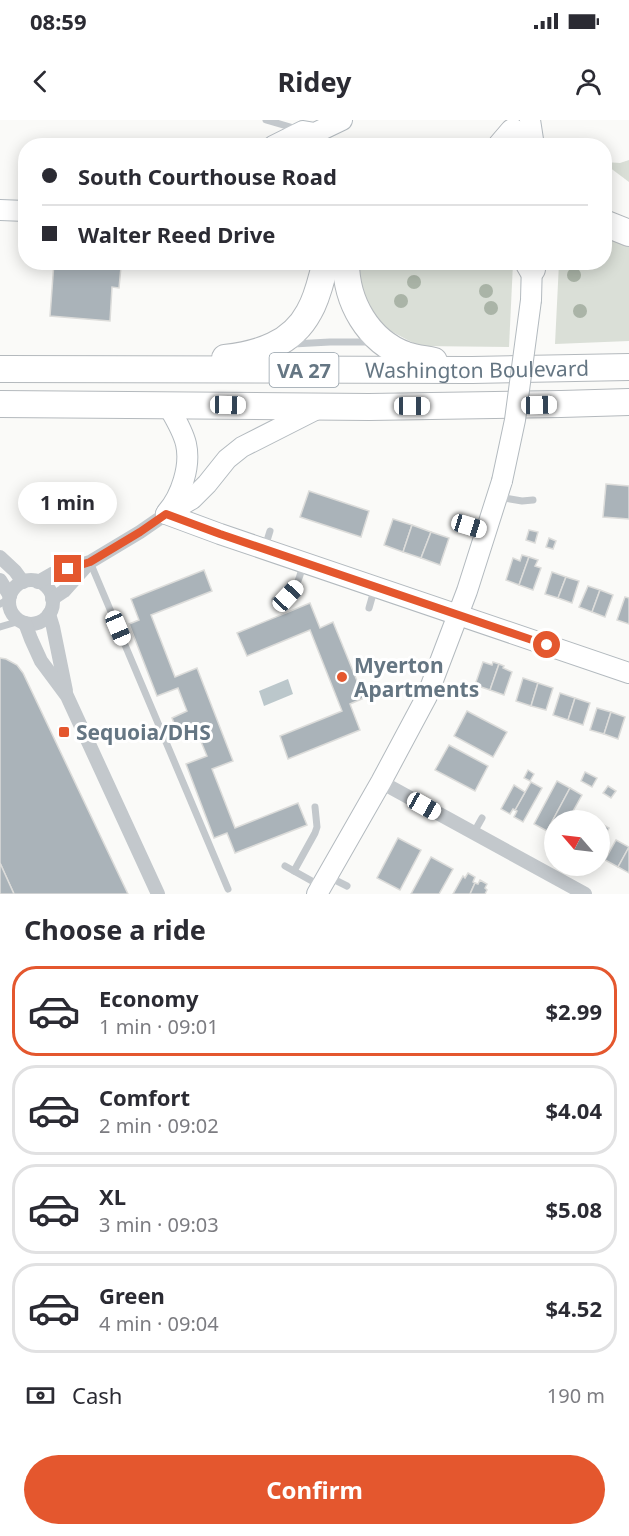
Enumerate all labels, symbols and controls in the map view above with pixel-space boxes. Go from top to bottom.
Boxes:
text: 08:59 [30,6,87,36]
text: Ridey [278,63,351,100]
icon: back [24,65,57,98]
icon: person [572,65,605,98]
text: South Courthouse Road [78,161,337,191]
text: Walter Reed Drive [78,219,275,249]
road number: VA 27 [270,353,338,387]
street label: Washington Boulevard [365,354,589,384]
car [210,396,246,414]
car [521,396,557,414]
car [394,397,430,415]
callout: 1 min [19,482,118,524]
text: 1 min [40,489,95,516]
car [449,512,489,540]
route end [54,555,81,582]
car [269,577,307,615]
car [103,608,133,648]
route start [533,631,560,658]
place label: Myerton Apartments [354,651,479,703]
marker: Myerton Apartments [335,670,349,684]
place label: Sequoia/DHS [76,718,211,746]
marker: Sequoia/DHS [57,725,71,739]
car [404,789,444,823]
north arrow [544,810,610,876]
map controls [544,810,610,876]
text: Choose a ride [24,911,206,948]
text: Economy [99,983,198,1013]
icon: car [27,984,81,1038]
text: $2.99 [545,996,602,1026]
text: 1 min · 09:01 [99,1013,219,1040]
text: Comfort [99,1082,190,1112]
icon: car [27,1083,81,1137]
text: $4.04 [545,1095,602,1125]
text: 2 min · 09:02 [99,1112,219,1139]
text: XL [99,1181,126,1211]
icon: car [27,1182,81,1236]
text: $5.08 [545,1194,602,1224]
text: 3 min · 09:03 [99,1211,219,1238]
text: Green [99,1280,165,1310]
icon: car [27,1281,81,1335]
text: $4.52 [545,1293,602,1323]
text: 4 min · 09:04 [99,1310,219,1337]
icon: cash [24,1379,57,1412]
text: Cash [72,1380,122,1410]
text: 190 m [547,1382,605,1409]
button: Confirm [24,1455,605,1524]

